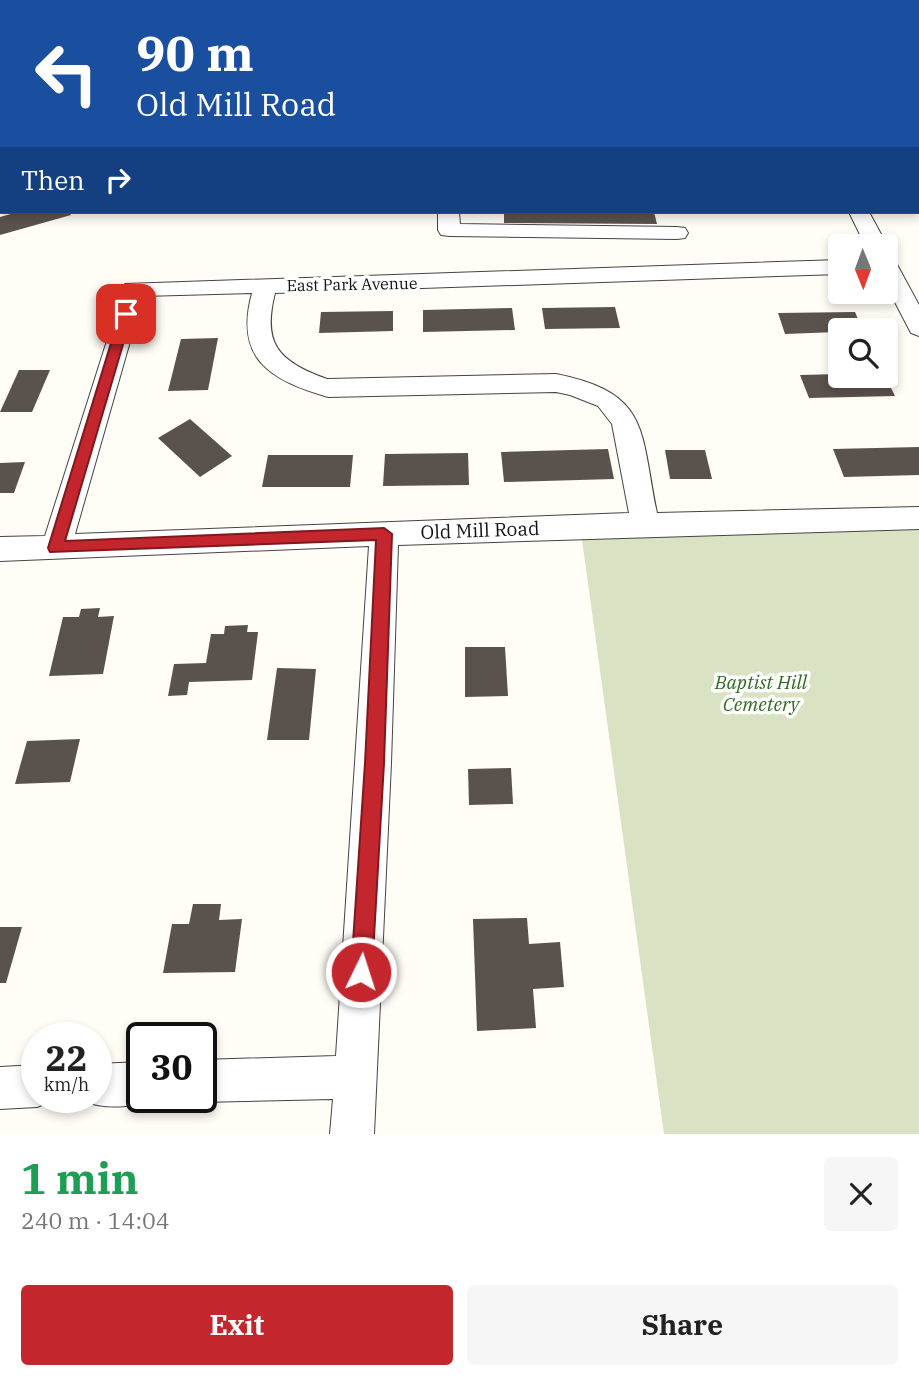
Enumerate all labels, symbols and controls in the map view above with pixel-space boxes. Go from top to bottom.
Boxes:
text: 90 m [136,21,254,84]
icon: left [21,28,112,119]
text: Old Mill Road [136,83,336,125]
icon: right [99,161,137,199]
text: Then [21,163,85,197]
north arrow [828,234,898,304]
map controls [828,234,898,388]
street label: East Park Avenue [286,273,418,295]
pin [96,284,156,344]
icon: arrive [107,295,145,333]
button: search [828,318,898,388]
street label: Old Mill Road [420,516,540,544]
park label: Baptist Hill Cemetery [714,670,808,716]
position arrow [324,935,398,1009]
speed limit sign: 30 [126,1022,217,1113]
text: 22 [45,1035,88,1081]
text: km/h [44,1073,89,1096]
text: 1 min [21,1151,139,1206]
button: close [824,1157,898,1231]
text: 240 m · 14:04 [21,1205,170,1235]
button: Exit [21,1285,453,1365]
button: Share [467,1285,898,1365]

